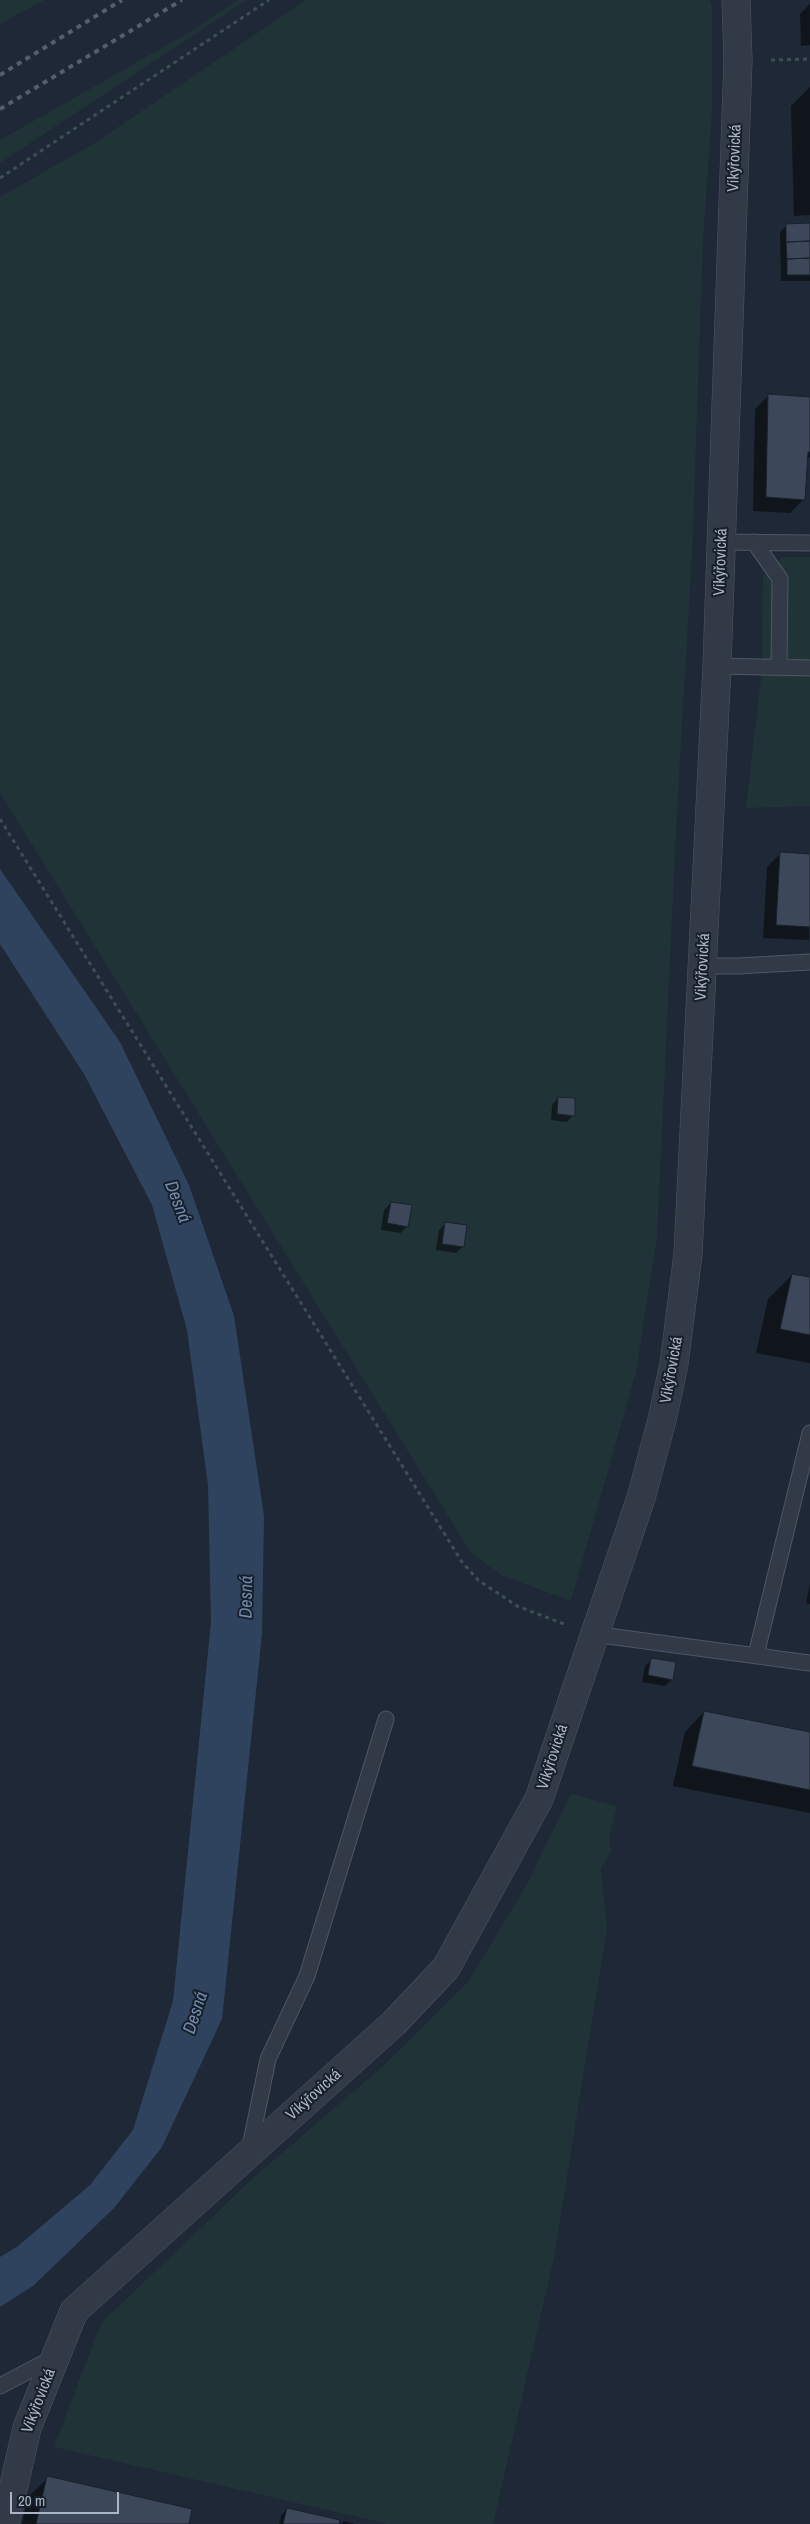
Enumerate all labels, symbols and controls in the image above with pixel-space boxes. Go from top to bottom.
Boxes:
street label: Vikýřovická [724,124,746,192]
street label: Vikýřovická [710,528,732,596]
street label: Vikýřovická [692,933,714,1001]
water label: Desná [159,1178,195,1226]
street label: Vikýřovická [657,1335,687,1405]
water label: Desná [236,1575,258,1619]
street label: Vikýřovická [533,1722,573,1792]
water label: Desná [179,1989,213,2037]
street label: Vikýřovická [282,2065,346,2125]
street label: Vikýřovická [18,2366,60,2436]
scale bar [12,2482,121,2514]
text: 20 m [18,2490,45,2511]

